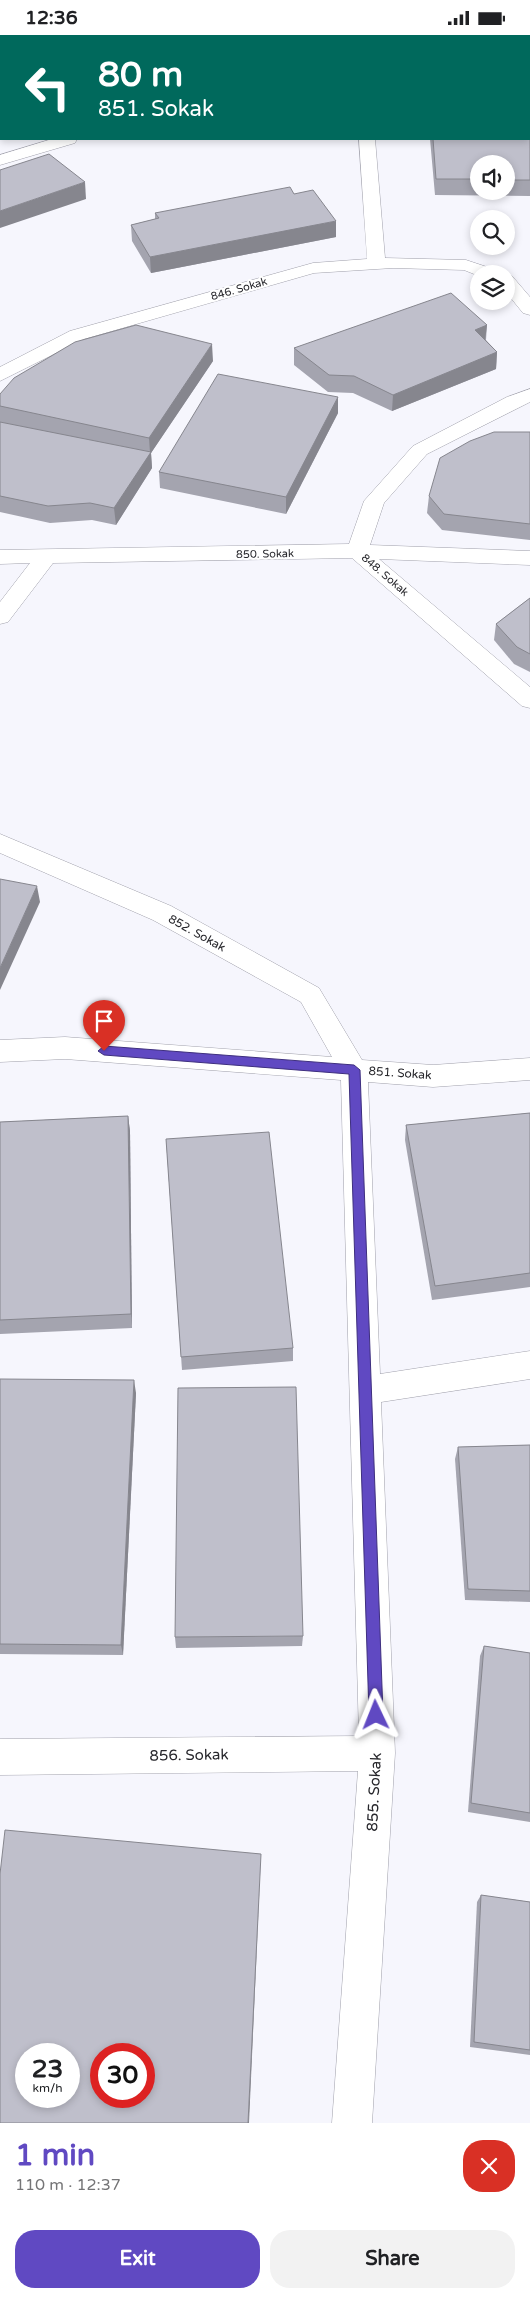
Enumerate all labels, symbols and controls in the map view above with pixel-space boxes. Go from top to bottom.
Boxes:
text: 12:36 [25,7,78,29]
text: 80 m [98,54,183,96]
icon: left [15,55,80,120]
text: 851. Sokak [98,96,214,122]
map controls [470,155,515,310]
button: sound [470,155,515,200]
button: search [470,210,515,255]
button: layers [470,265,515,310]
street label: 846. Sokak [209,275,269,303]
street label: 850. Sokak [236,547,294,561]
street label: 848. Sokak [359,551,411,599]
street label: 852. Sokak [166,912,228,955]
pin [83,1000,125,1051]
icon: arrive [90,1007,118,1035]
street label: 851. Sokak [368,1064,432,1082]
position arrow [349,1688,401,1740]
street label: 856. Sokak [149,1745,229,1765]
street label: 855. Sokak [363,1752,385,1832]
speed limit sign: 30 [90,2043,155,2108]
text: 23 [32,2054,63,2084]
text: km/h [32,2081,63,2095]
text: 1 min [15,2137,95,2174]
button: close [463,2140,515,2192]
text: 110 m · 12:37 [15,2175,121,2195]
button: Exit [15,2230,260,2288]
button: Share [270,2230,515,2288]

